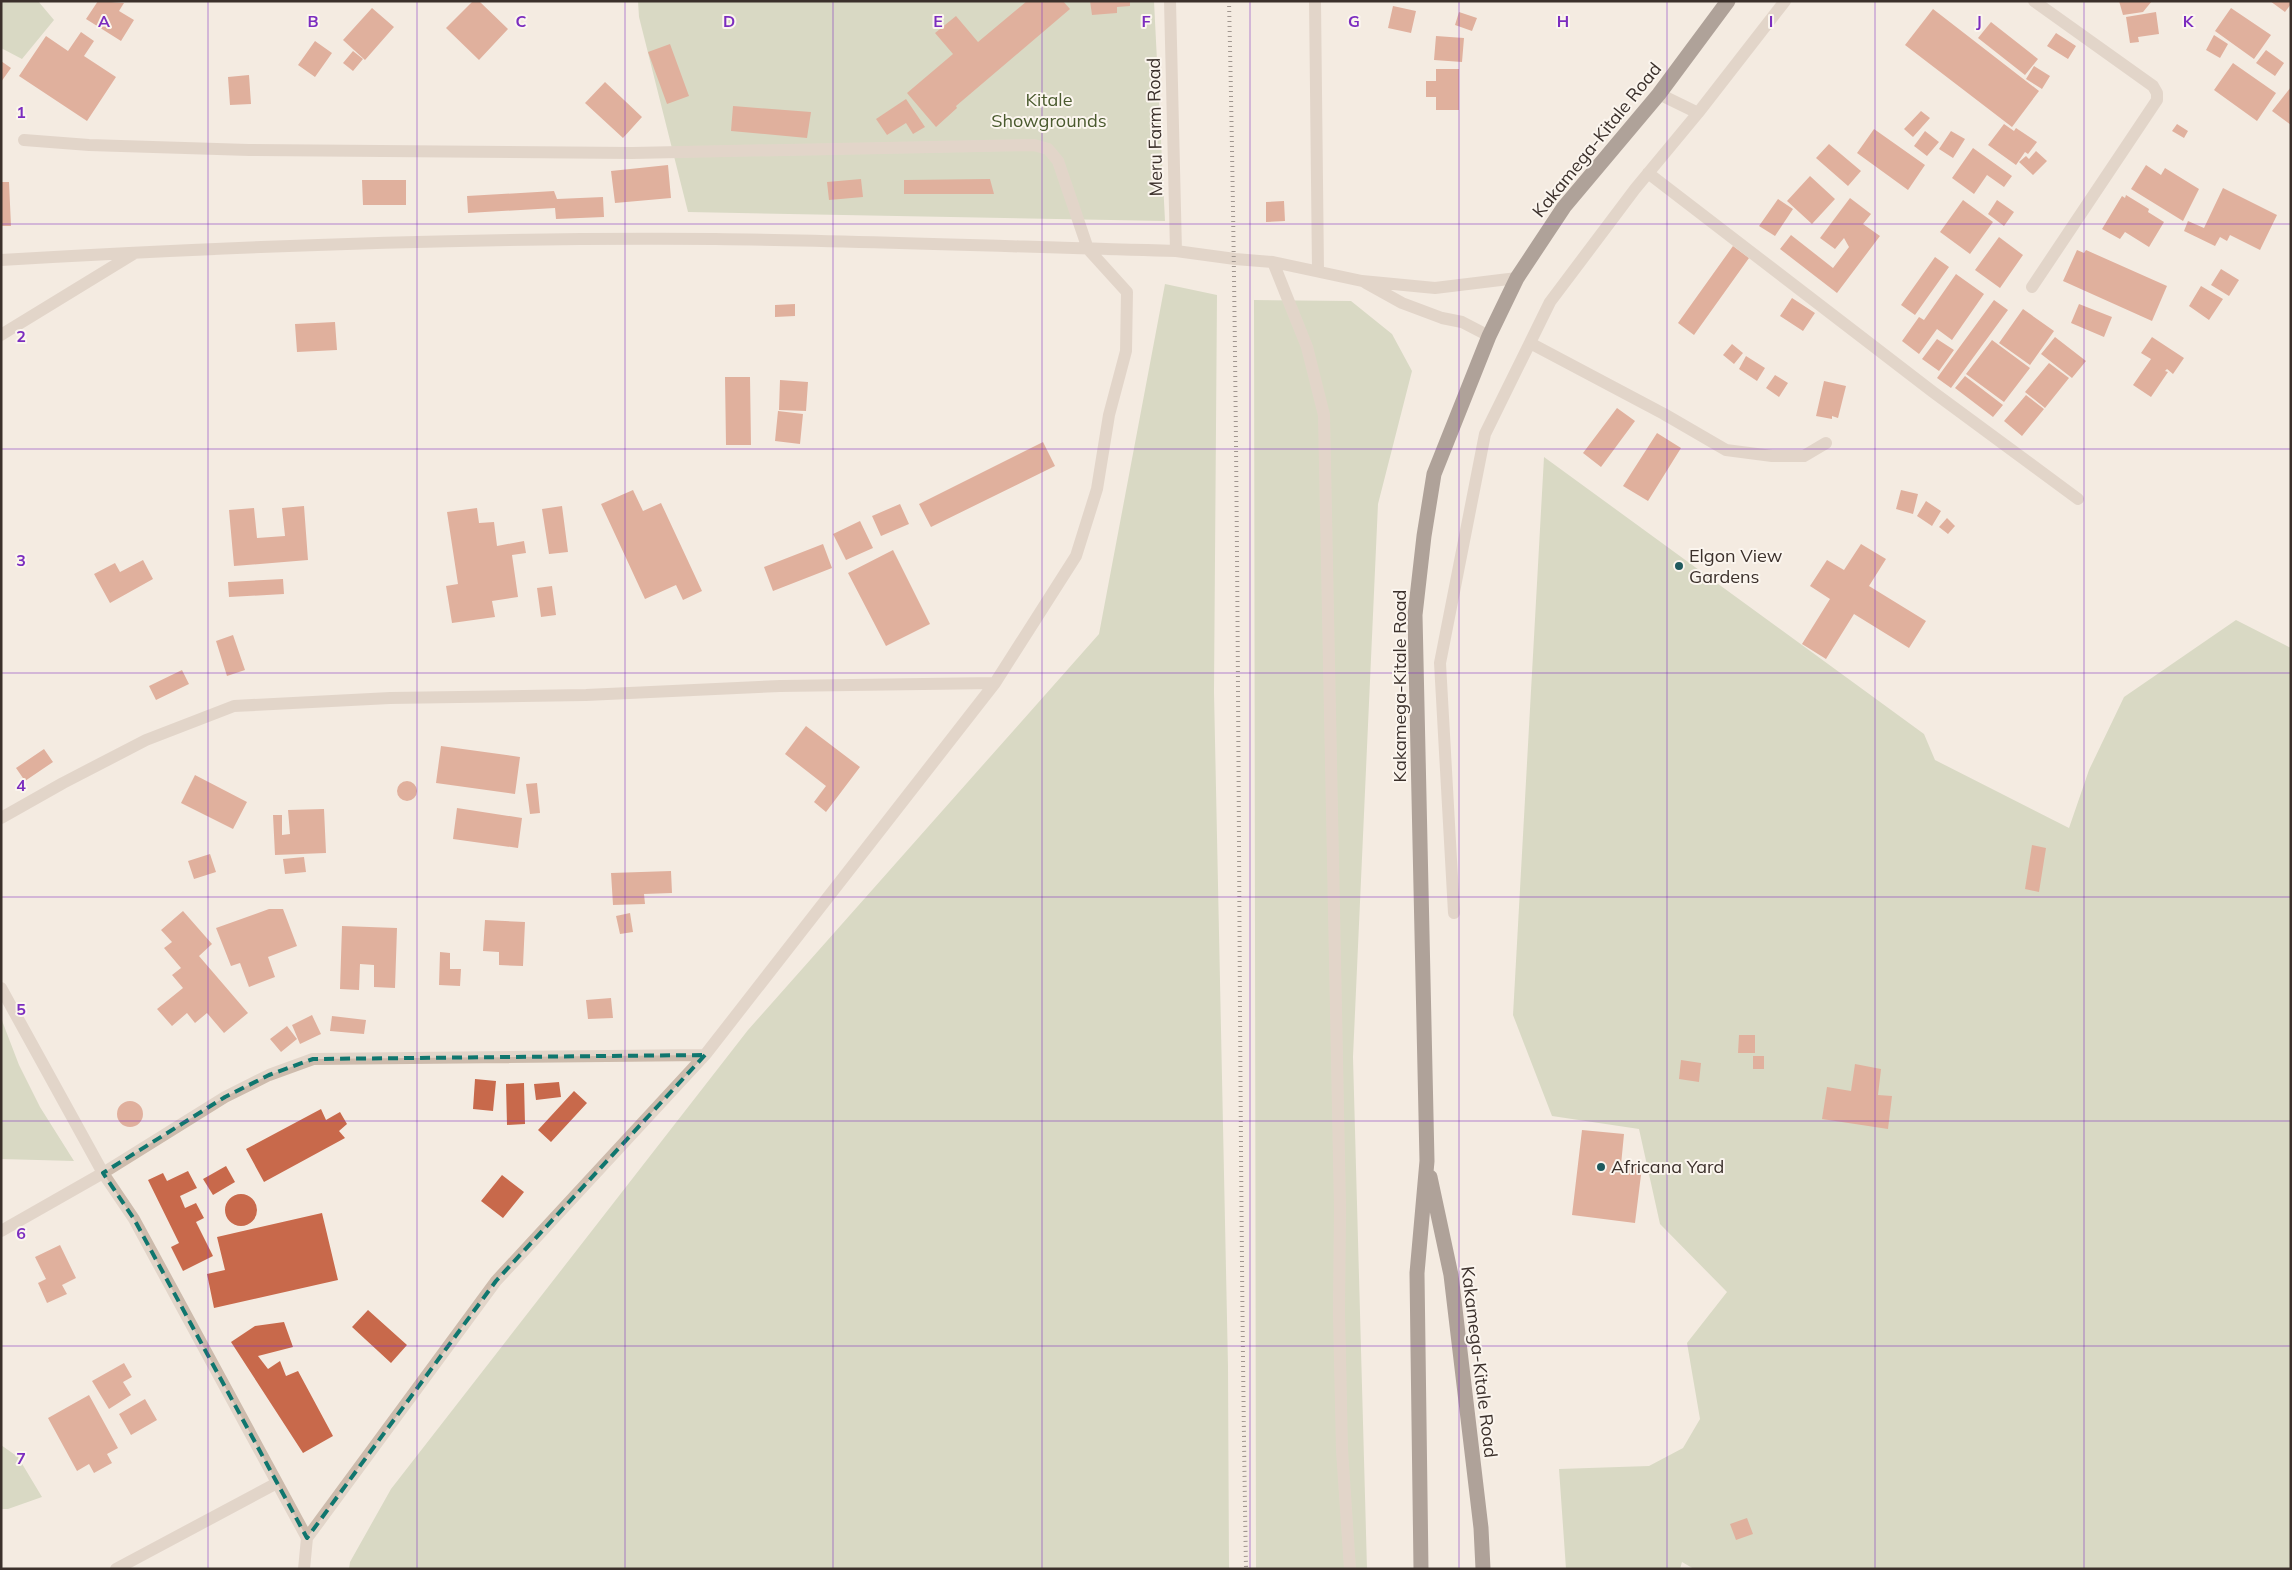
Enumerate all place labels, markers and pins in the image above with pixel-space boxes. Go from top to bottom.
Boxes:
place label: Elgon View Gardens [1689,544,1783,588]
marker: Elgon View Gardens [1673,560,1685,572]
place label: Africana Yard [1611,1155,1724,1178]
marker: Africana Yard [1595,1161,1607,1173]

